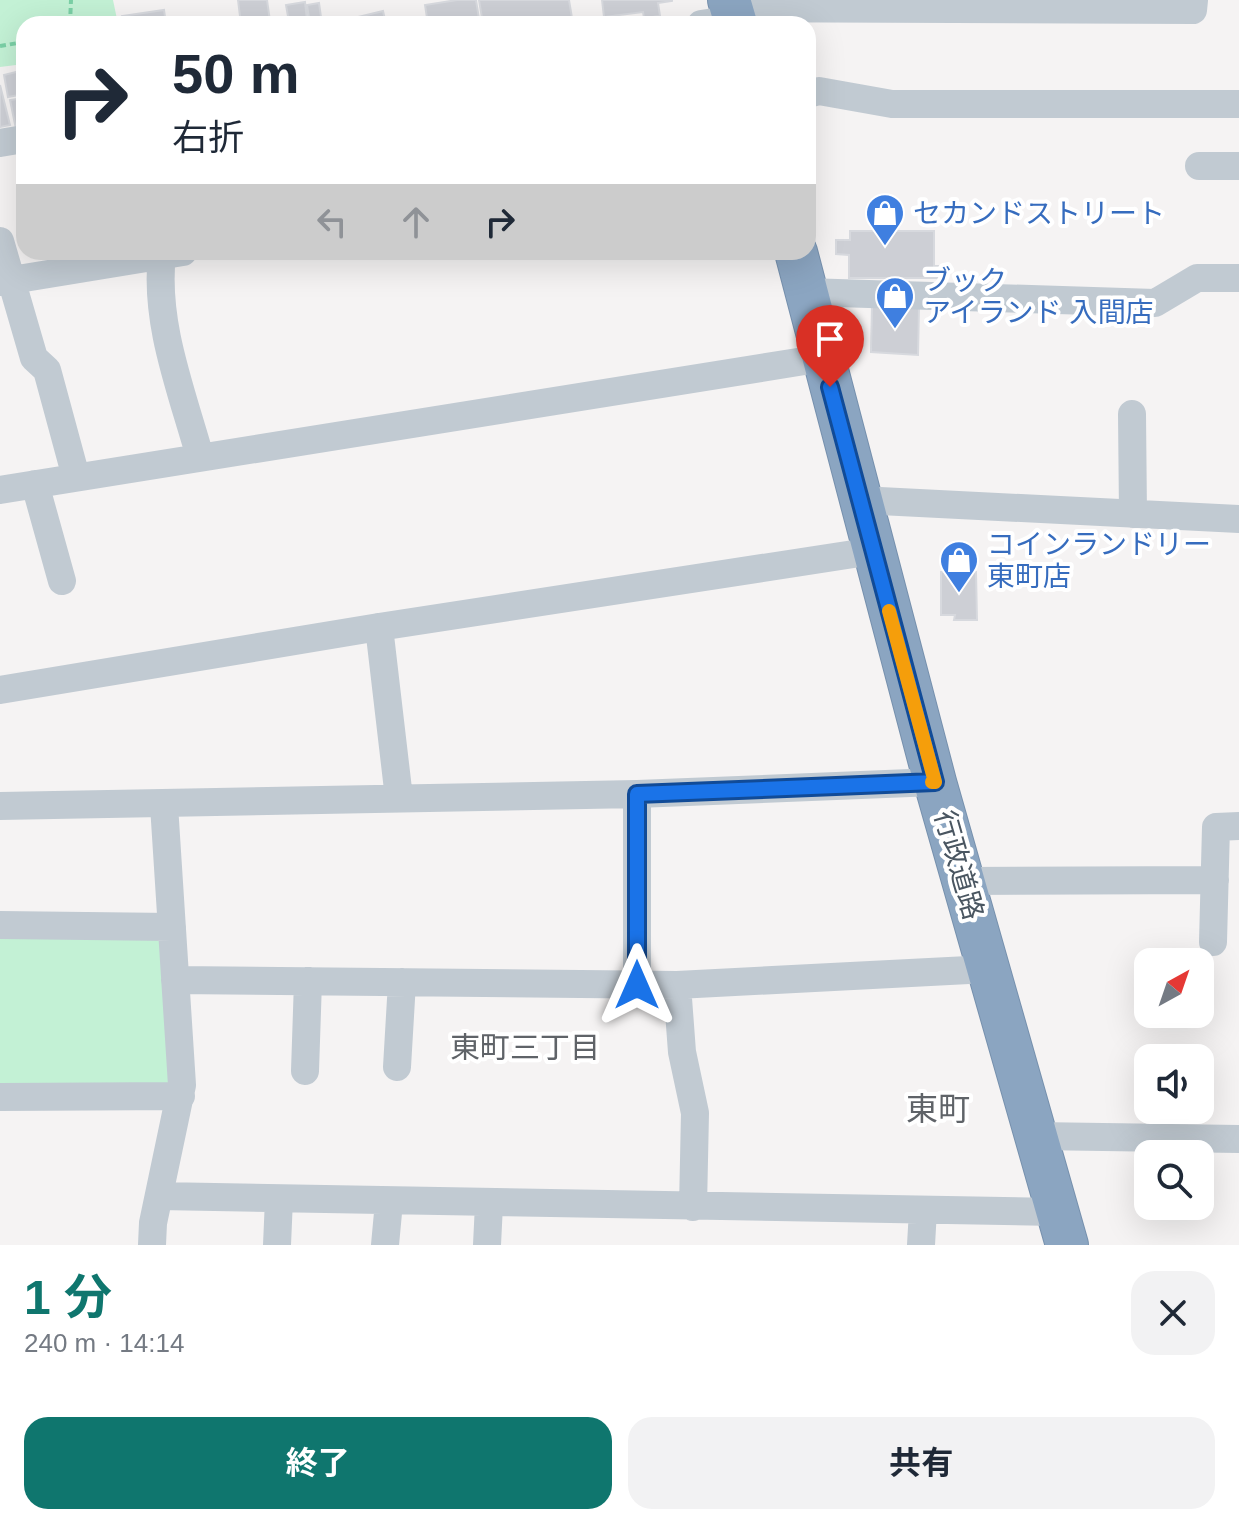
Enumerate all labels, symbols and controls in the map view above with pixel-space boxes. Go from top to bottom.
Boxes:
text: 50 m [172,42,300,105]
icon: right [40,48,144,152]
text: 右折 [172,117,244,158]
shop icon: セカンドストリート [864,192,906,247]
place label: セカンドストリート [913,198,1165,229]
icon: left [310,200,354,244]
icon: ahead [394,200,438,244]
icon: right [478,200,522,244]
place label: ブック アイランド 入間店 [923,265,1153,328]
shop icon: ブック アイランド 入間店 [874,275,916,330]
pin [796,305,864,387]
icon: arrive [808,317,852,361]
place label: コインランドリー 東町店 [987,529,1211,592]
shop icon: コインランドリー 東町店 [938,539,980,594]
street label: 行政道路 [929,807,989,923]
position arrow [595,943,679,1027]
north arrow [1134,948,1214,1028]
map controls [1134,948,1214,1220]
district label: 東町三丁目 [450,1031,600,1064]
button: sound [1134,1044,1214,1124]
district label: 東町 [906,1091,970,1127]
button: search [1134,1140,1214,1220]
text: 1 分 [24,1271,112,1324]
button: close [1131,1271,1215,1355]
text: 240 m · 14:14 [24,1328,184,1358]
button: 終了 [24,1417,612,1509]
button: 共有 [628,1417,1215,1509]

